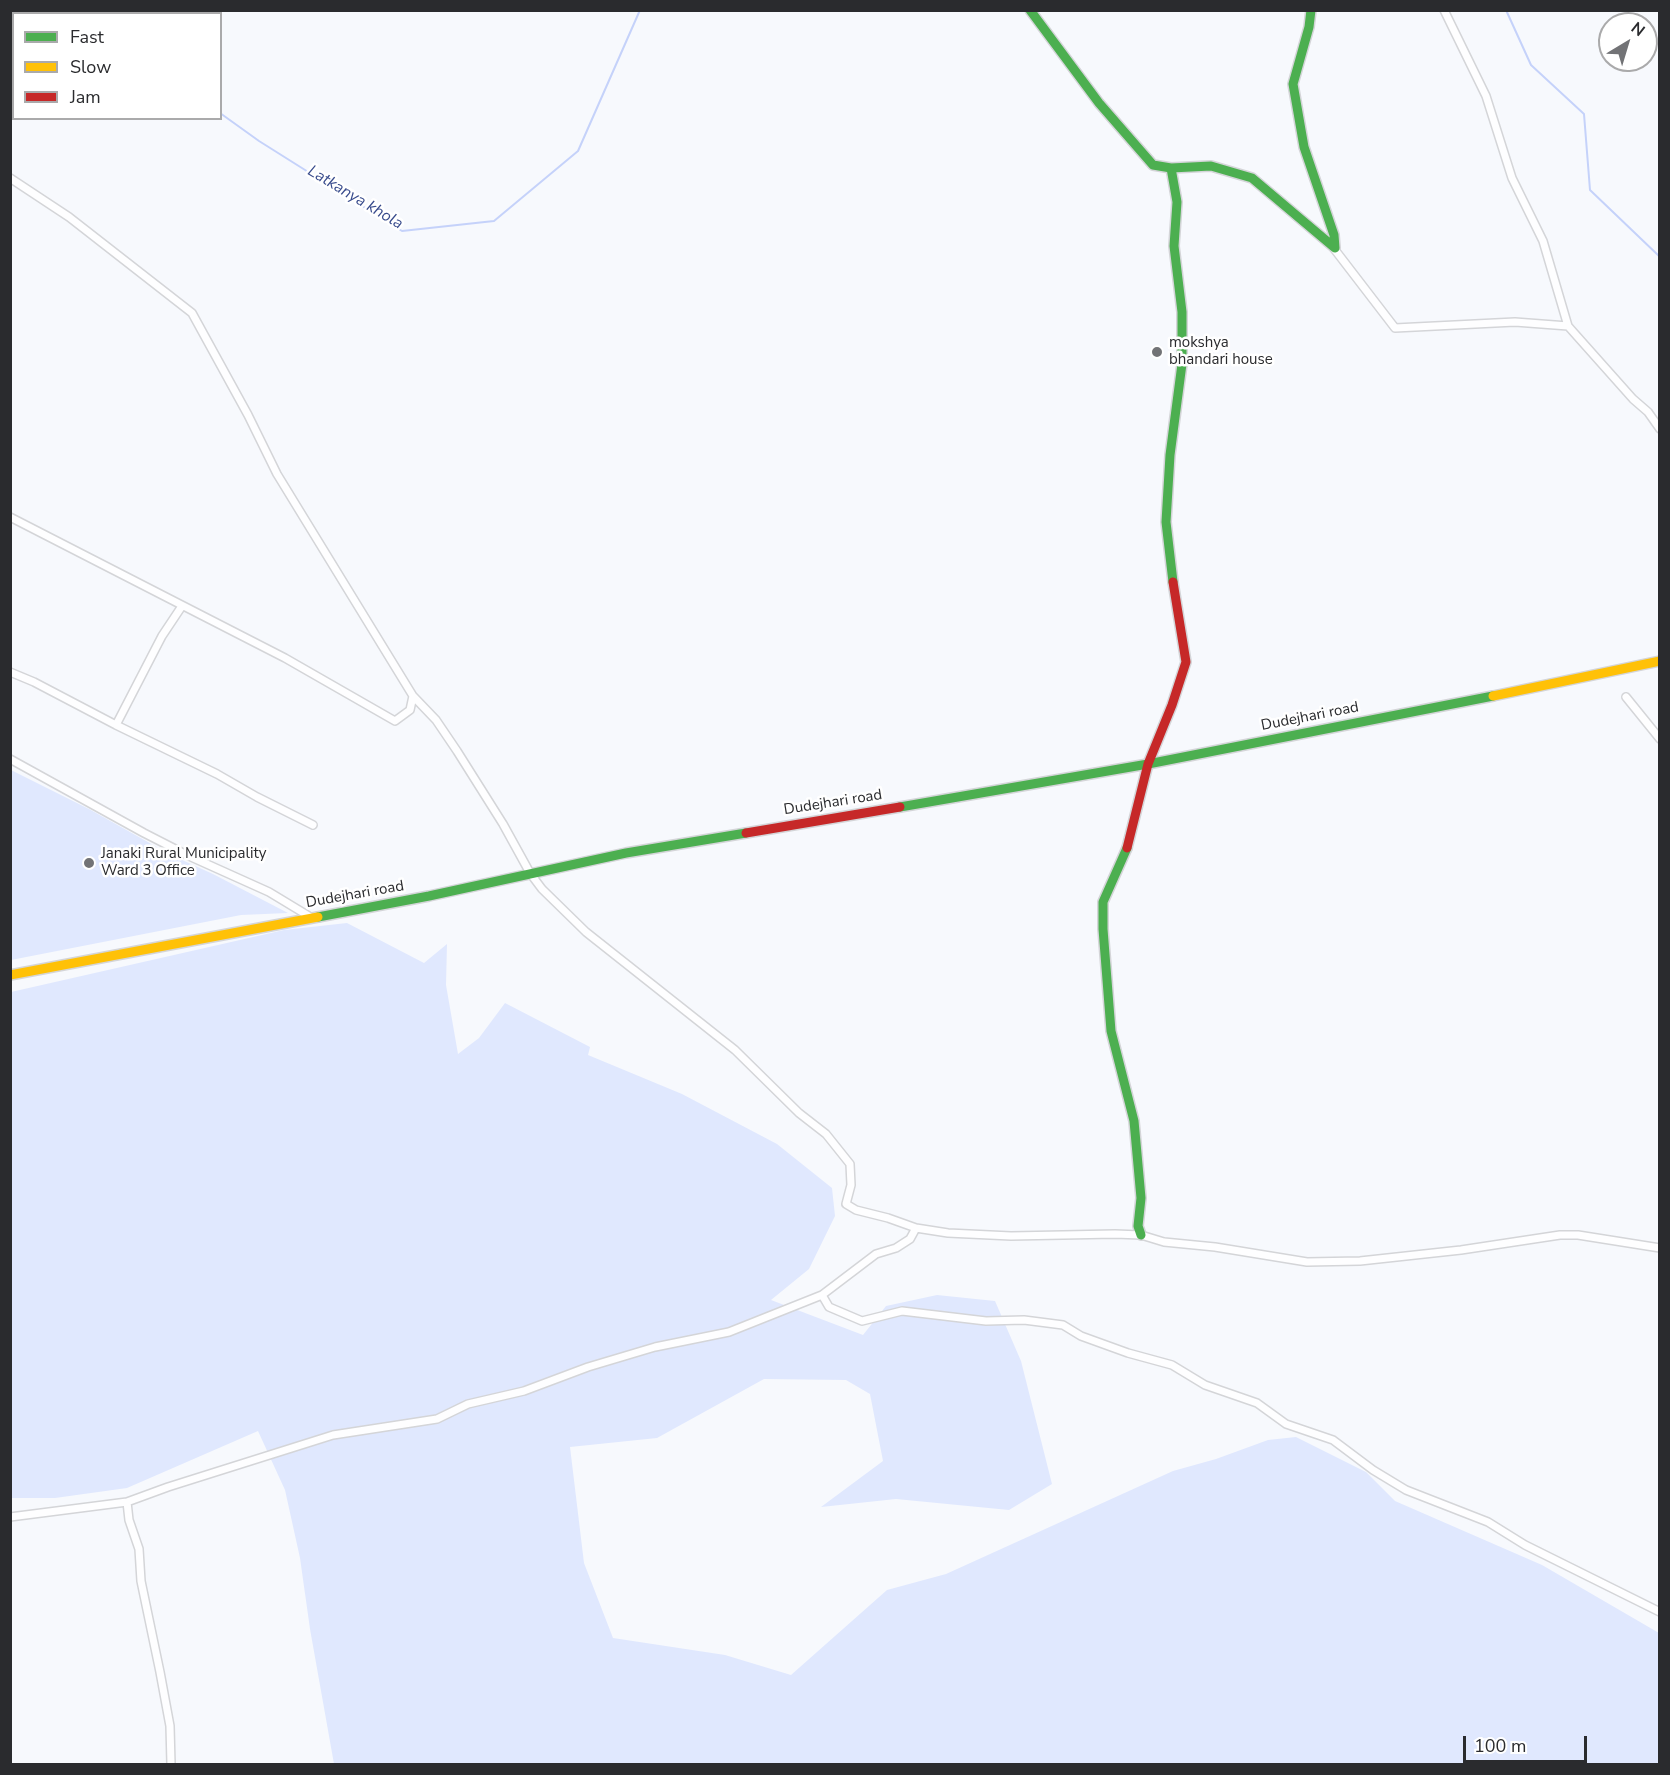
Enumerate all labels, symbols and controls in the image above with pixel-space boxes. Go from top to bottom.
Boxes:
legend [12,12,222,120]
north arrow [1598,12,1658,72]
text: N [1626,17,1649,42]
text: Fast [70,25,104,49]
text: Slow [70,55,111,79]
text: Jam [70,85,101,109]
water label: Latkanya khola [304,162,406,234]
place label: mokshya bhandari house [1169,334,1273,369]
marker: mokshya bhandari house [1150,345,1164,359]
street label: Dudejhari road [1260,699,1360,735]
street label: Dudejhari road [783,786,883,820]
place label: Janaki Rural Municipality Ward 3 Office [101,845,266,880]
marker: Janaki Rural Municipality Ward 3 Office [82,856,96,870]
street label: Dudejhari road [305,878,405,912]
scale bar [1466,1724,1590,1762]
text: 100 m [1474,1734,1526,1758]

